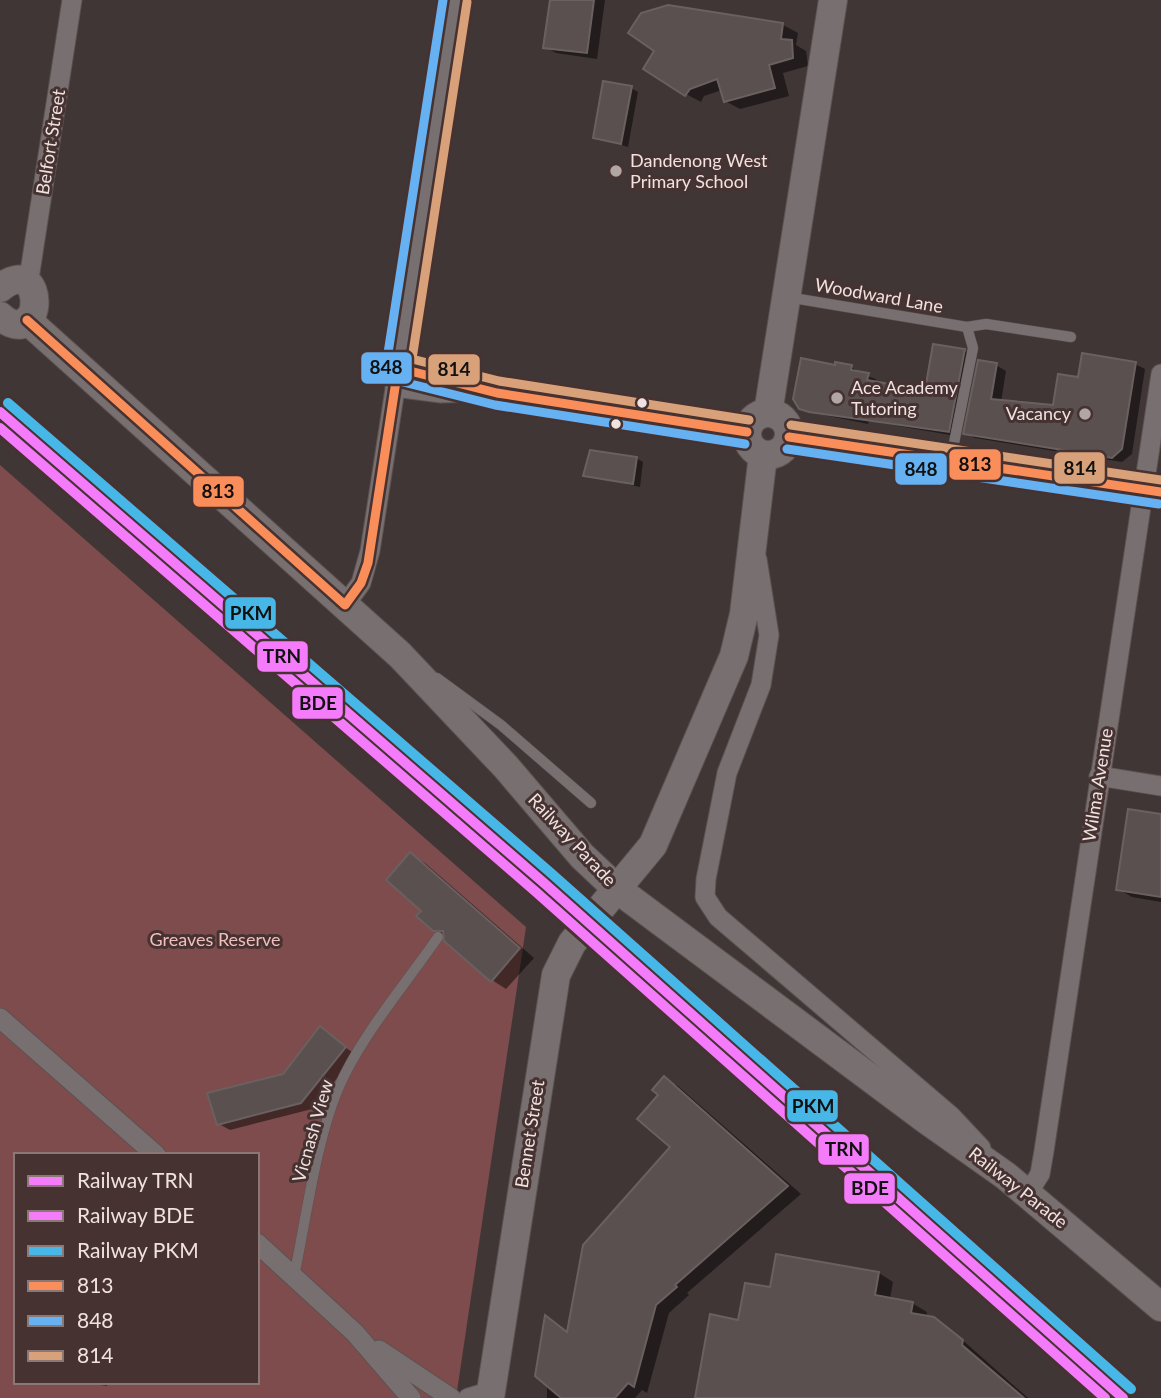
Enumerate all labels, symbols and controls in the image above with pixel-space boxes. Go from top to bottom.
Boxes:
street label: Belfort Street [31,87,69,196]
place label: Dandenong West Primary School [630,149,768,192]
marker: Dandenong West Primary School [608,163,624,179]
street label: Woodward Lane [813,273,945,317]
line badge: 848 [360,351,413,385]
line badge: 814 [427,353,481,386]
text: 848 [369,355,403,378]
text: 814 [437,357,471,380]
place label: Ace Academy Tutoring [851,376,959,419]
marker: Ace Academy Tutoring [829,390,845,406]
unlabelled marker [635,396,649,410]
place label: Vacancy [1006,402,1072,424]
marker: Vacancy [1077,406,1093,422]
unlabelled marker [609,417,623,431]
line badge: 813 [948,448,1002,481]
line badge: 814 [1053,451,1106,485]
line badge: 848 [894,452,948,486]
text: 813 [958,452,992,475]
text: 814 [1063,456,1097,479]
text: 848 [904,457,938,480]
line badge: 813 [192,475,245,508]
text: 813 [201,479,235,502]
line badge: PKM [224,596,277,630]
text: PKM [230,601,272,624]
line badge: TRN [256,640,309,673]
text: TRN [263,644,301,667]
line badge: BDE [291,686,344,720]
text: BDE [299,691,337,714]
street label: Wilma Avenue [1077,727,1117,843]
street label: Railway Parade [524,788,621,890]
park label: Greaves Reserve [150,928,280,950]
street label: Vicnash View [287,1077,337,1185]
street label: Bennet Street [510,1078,548,1189]
line badge: PKM [786,1089,839,1123]
text: PKM [792,1094,834,1117]
line badge: TRN [817,1133,870,1166]
text: TRN [825,1137,863,1160]
street label: Railway Parade [965,1142,1072,1233]
legend [14,1153,259,1384]
text: Railway TRN [77,1167,194,1192]
line badge: BDE [843,1172,896,1205]
text: BDE [851,1176,889,1199]
text: Railway BDE [77,1202,194,1227]
text: Railway PKM [77,1237,199,1262]
text: 813 [77,1272,114,1297]
text: 848 [77,1307,114,1332]
text: 814 [77,1342,114,1367]

